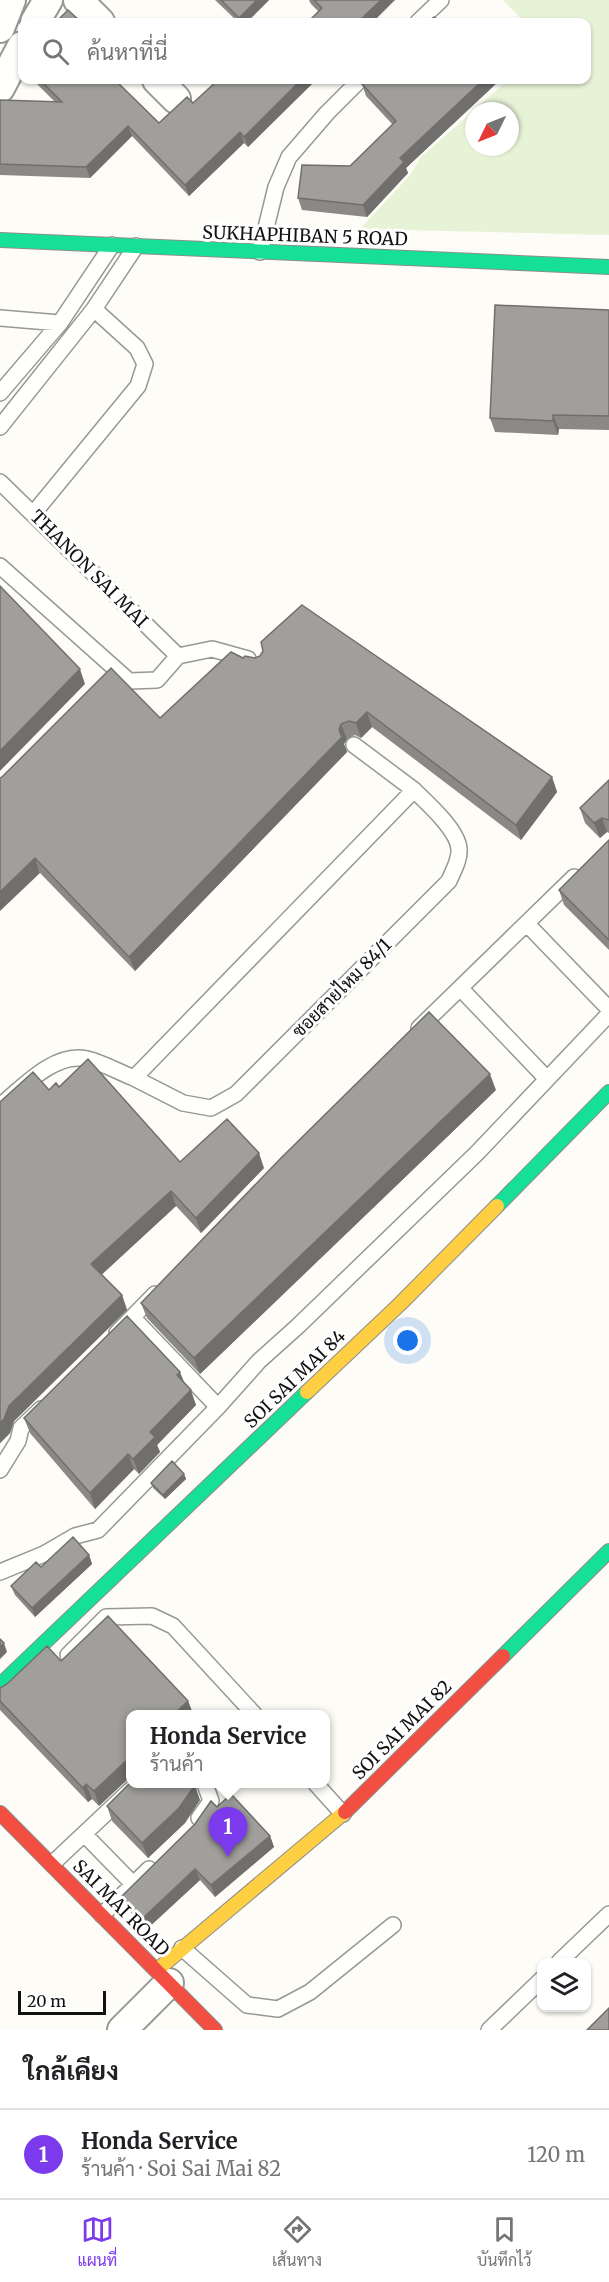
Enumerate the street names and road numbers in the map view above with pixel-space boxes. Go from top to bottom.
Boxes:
street label: SUKHAPHIBAN 5 ROAD [202,220,408,251]
street label: THANON SAI MAI [26,505,153,632]
street label: ซอยสายไหม 84/1 [286,932,396,1042]
street label: SOI SAI MAI 84 [239,1324,350,1433]
street label: SOI SAI MAI 82 [347,1675,456,1784]
street label: SAI MAI ROAD [68,1854,175,1961]

